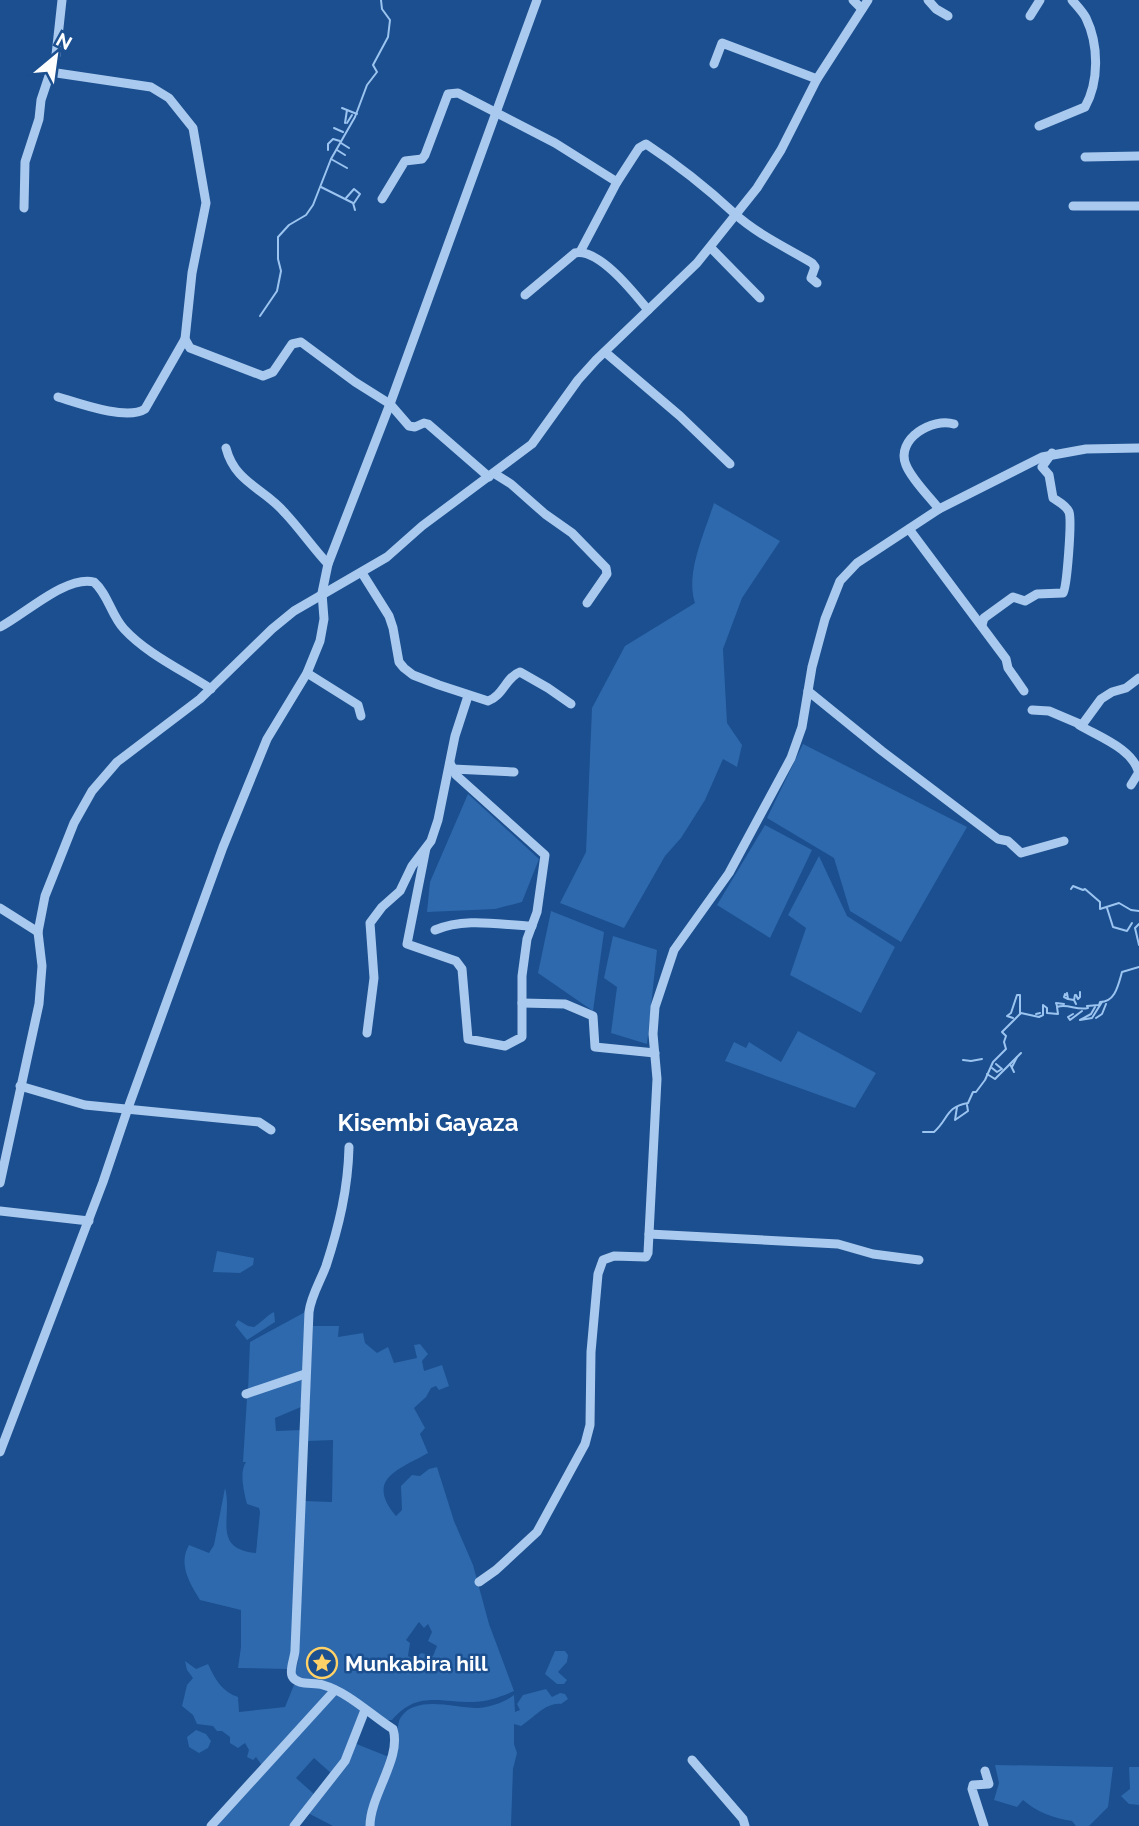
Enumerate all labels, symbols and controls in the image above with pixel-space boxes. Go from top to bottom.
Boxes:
north arrow [21,21,91,91]
text: N [53,28,76,54]
district label: Kisembi Gayaza [338,1108,519,1137]
place icon: Munkabira hill [305,1646,339,1680]
place label: Munkabira hill [345,1651,488,1676]

